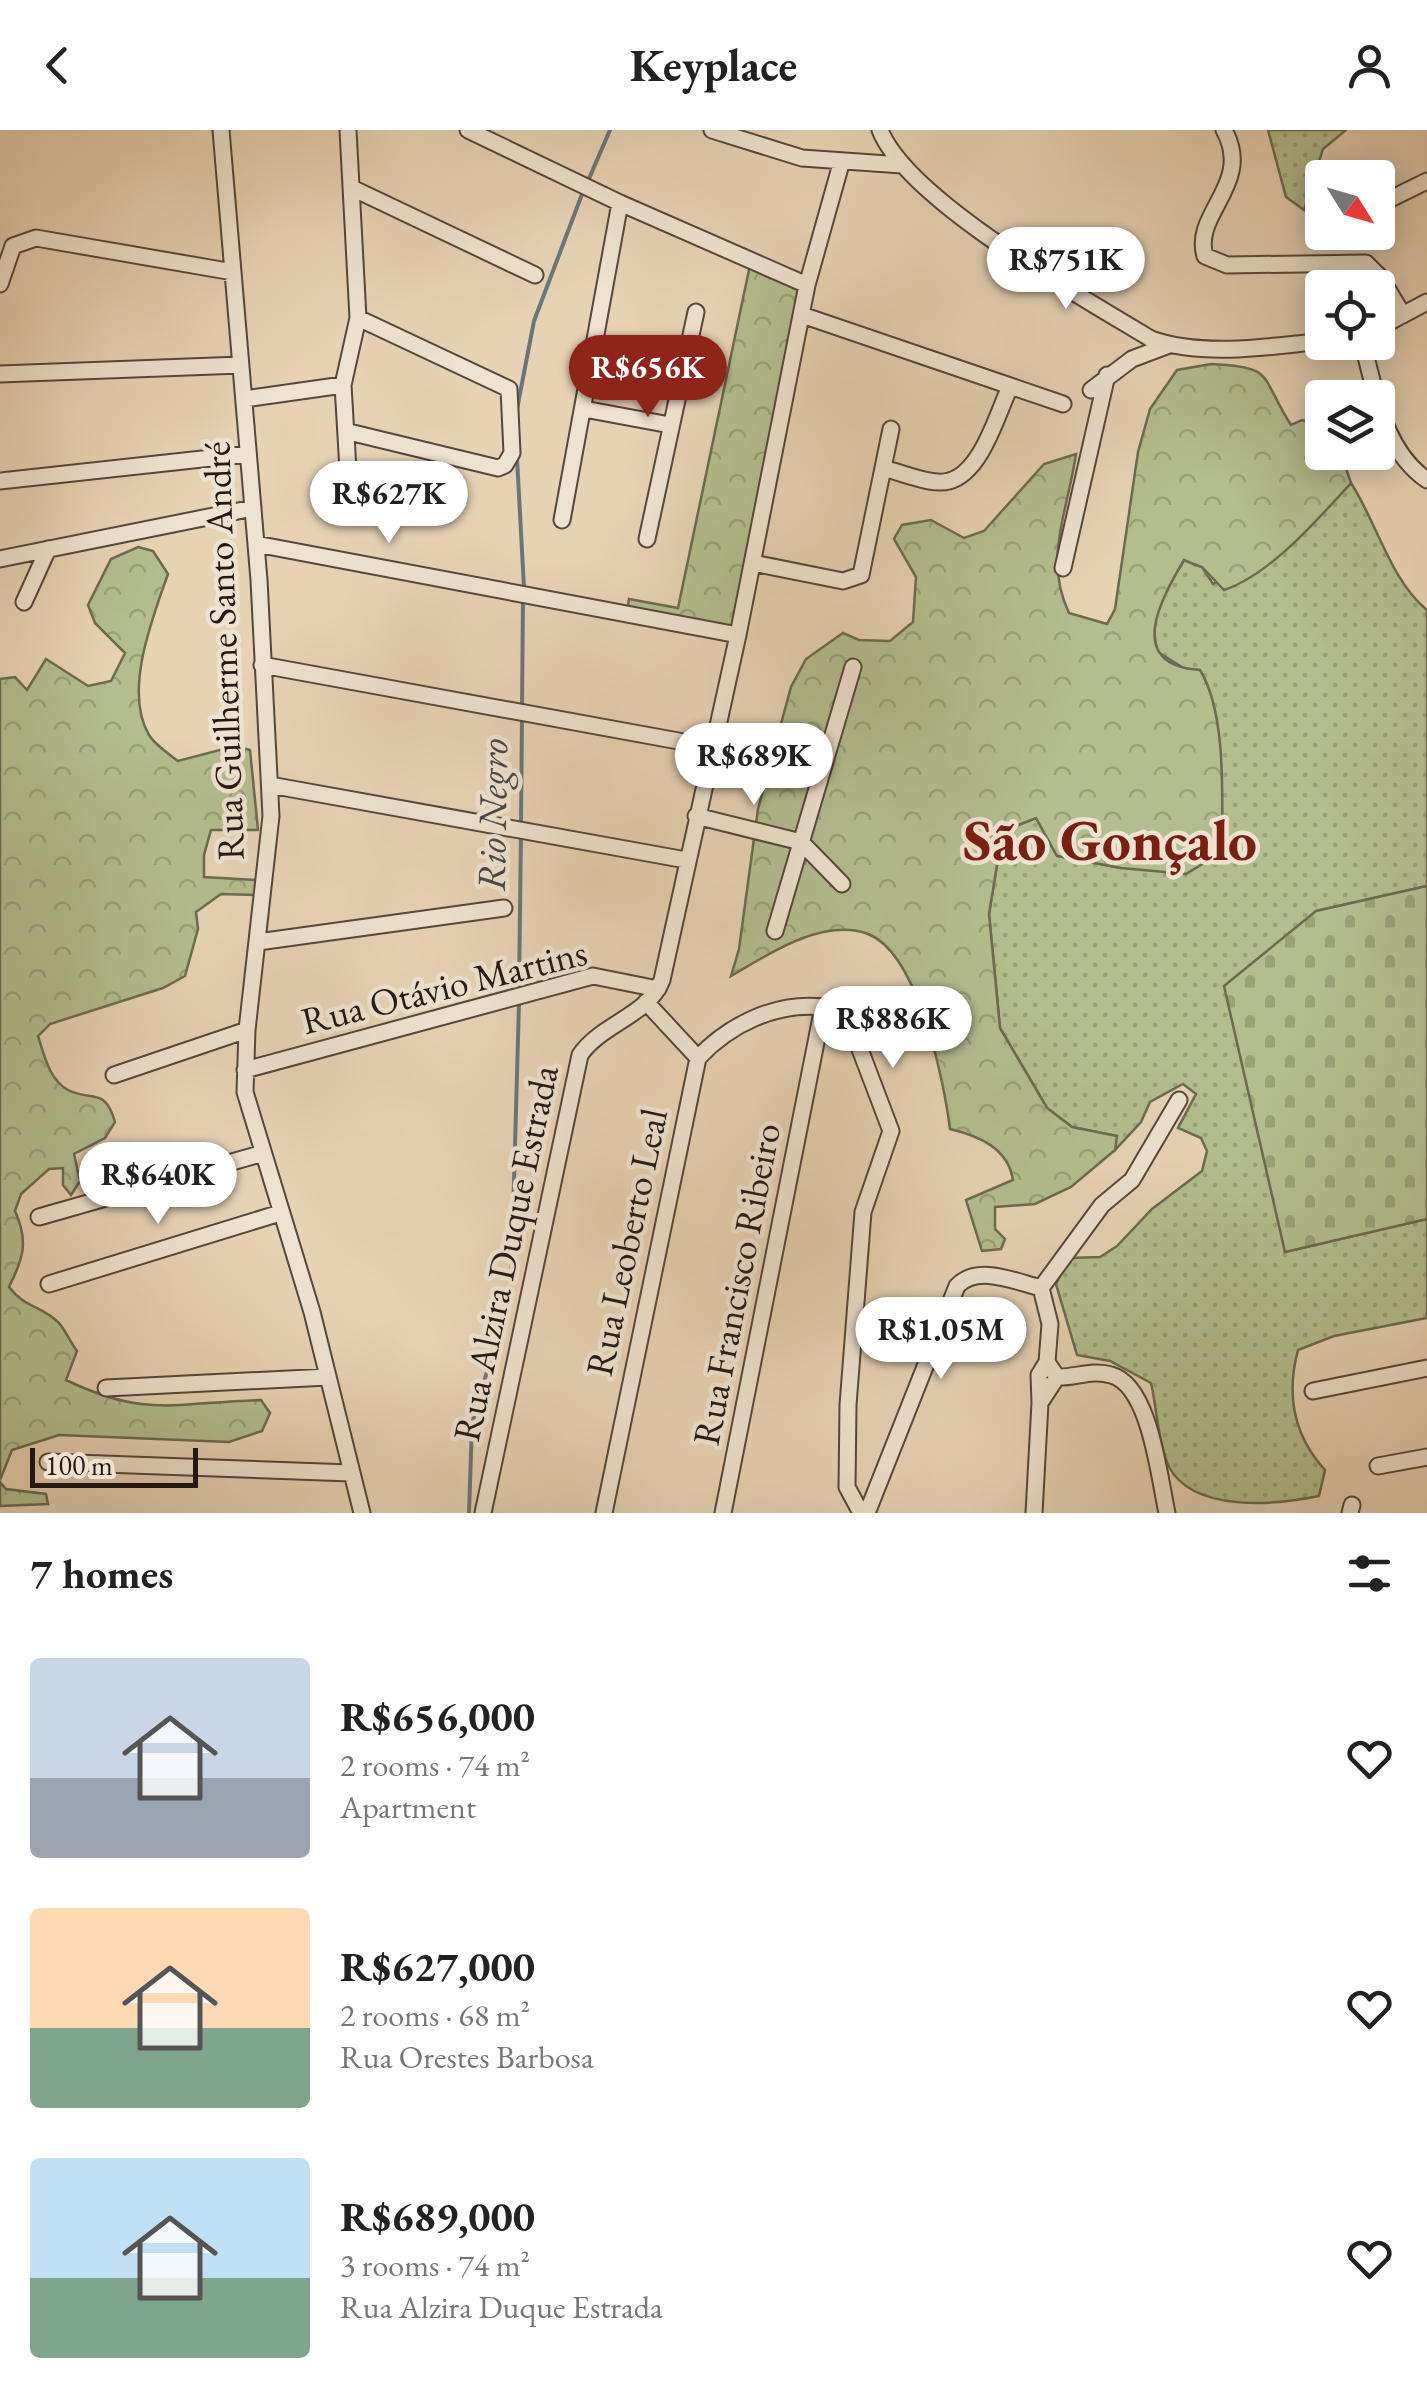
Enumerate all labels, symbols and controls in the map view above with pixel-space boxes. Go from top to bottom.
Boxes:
text: Keyplace [630,36,797,94]
icon: back [30,38,85,93]
icon: person [1342,38,1397,93]
north arrow [1305,160,1395,250]
map controls [1305,160,1395,470]
pin: R$751K [985,227,1147,312]
text: R$751K [1009,238,1123,280]
button: locate [1305,270,1395,360]
pin: R$656K [567,335,729,420]
text: R$656K [591,346,705,388]
button: layers [1305,380,1395,470]
street label: Rua Guilherme Santo André [191,441,255,861]
pin: R$627K [308,461,470,546]
text: R$627K [332,472,446,514]
pin: R$689K [673,723,835,808]
text: R$689K [697,734,811,776]
water label: Rio Negro [465,738,519,892]
district label: São Gonçalo [963,802,1257,877]
street label: Rua Otávio Martins [296,927,592,1045]
pin: R$886K [812,986,974,1071]
text: R$886K [836,997,950,1039]
street label: Rua Alzira Duque Estrada [441,1060,569,1446]
street label: Rua Leoberto Leal [574,1104,678,1380]
street label: Rua Francisco Ribeiro [681,1119,791,1449]
pin: R$640K [77,1142,239,1227]
text: R$640K [101,1153,215,1195]
pin: R$1.05M [849,1297,1033,1382]
text: R$1.05M [877,1308,1005,1350]
scale bar [30,1443,198,1488]
text: 100 m [45,1447,113,1483]
text: 7 homes [30,1546,173,1601]
icon: filters [1342,1546,1397,1601]
text: R$656,000 [340,1689,535,1744]
icon: home [110,1698,230,1818]
icon: heart [1342,1731,1397,1786]
text: 2 rooms · 74 m² [340,1744,530,1786]
text: Apartment [340,1786,476,1828]
text: R$627,000 [340,1939,535,1994]
icon: home [110,1948,230,2068]
icon: heart [1342,1981,1397,2036]
text: 2 rooms · 68 m² [340,1994,530,2036]
text: Rua Orestes Barbosa [340,2036,594,2078]
text: R$689,000 [340,2189,535,2244]
icon: home [110,2198,230,2318]
icon: heart [1342,2231,1397,2286]
text: 3 rooms · 74 m² [340,2244,530,2286]
text: Rua Alzira Duque Estrada [340,2286,663,2328]

